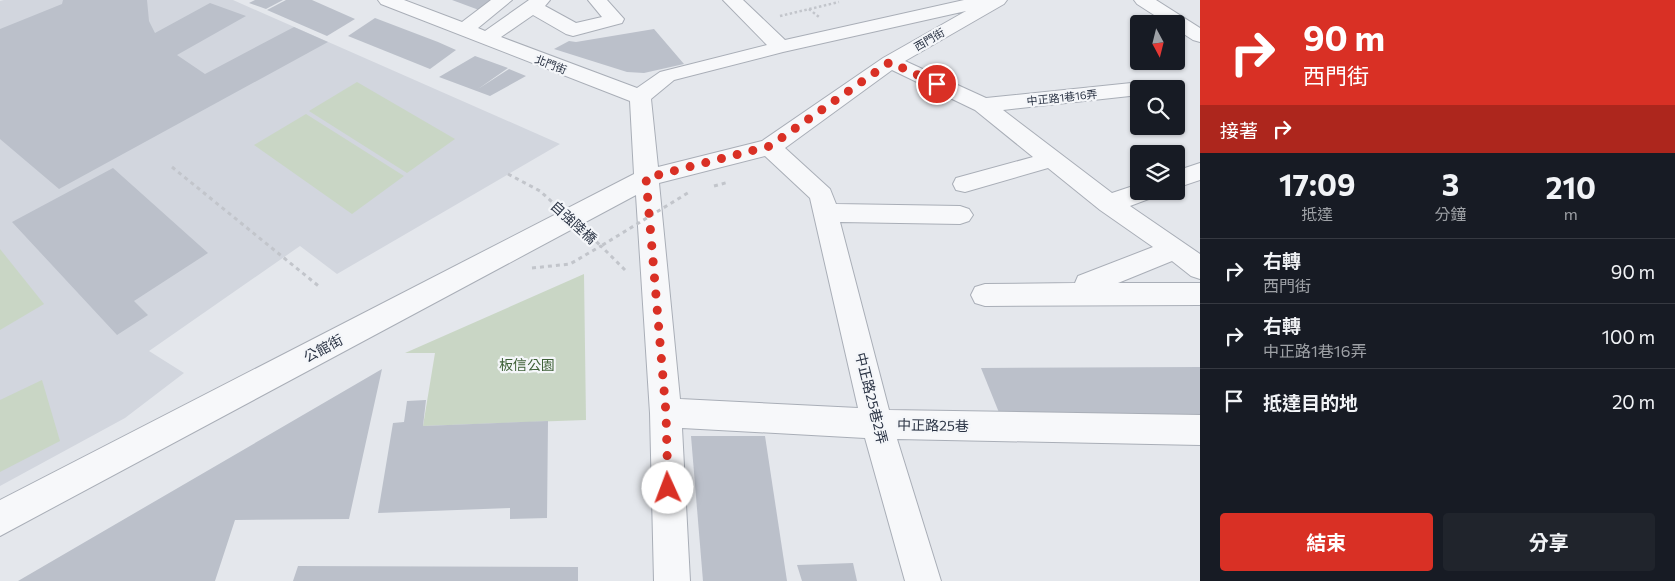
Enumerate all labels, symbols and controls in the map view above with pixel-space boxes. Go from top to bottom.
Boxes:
north arrow [1130,15,1185,70]
map controls [1130,15,1185,200]
text: 90 m [1303,15,1385,58]
icon: right [1220,20,1285,85]
street label: 西門街 [911,25,947,53]
street label: 北門街 [533,52,569,76]
text: 西門街 [1303,62,1369,89]
pin [916,63,958,105]
icon: arrive [923,70,951,98]
button: search [1130,80,1185,135]
street label: 中正路1巷16弄 [1026,87,1098,107]
icon: right [1268,115,1296,143]
text: 接著 [1220,119,1258,142]
button: layers [1130,145,1185,200]
text: 17:09 [1279,165,1355,202]
text: 3 [1442,165,1459,202]
text: 210 [1545,168,1596,205]
street label: 自強陸橋 [548,197,600,247]
text: 抵達 [1301,204,1333,223]
text: 分鐘 [1434,204,1466,223]
text: m [1564,204,1578,223]
text: 右轉 [1263,249,1301,272]
icon: right [1220,257,1248,285]
text: 90 m [1611,260,1655,283]
text: 西門街 [1263,276,1311,295]
text: 右轉 [1263,314,1301,337]
icon: right [1220,322,1248,350]
text: 100 m [1602,325,1655,348]
street label: 公館街 [300,331,346,365]
text: 中正路1巷16弄 [1263,341,1366,360]
street label: 中正路25巷2弄 [852,351,892,445]
park label: 板信公園 [499,356,555,373]
icon: arrive [1220,387,1248,415]
text: 20 m [1612,390,1655,413]
text: 抵達目的地 [1263,391,1358,414]
street label: 中正路25巷 [897,416,969,434]
position arrow [641,461,693,513]
button: 結束 [1220,513,1433,571]
button: 分享 [1443,513,1655,571]

